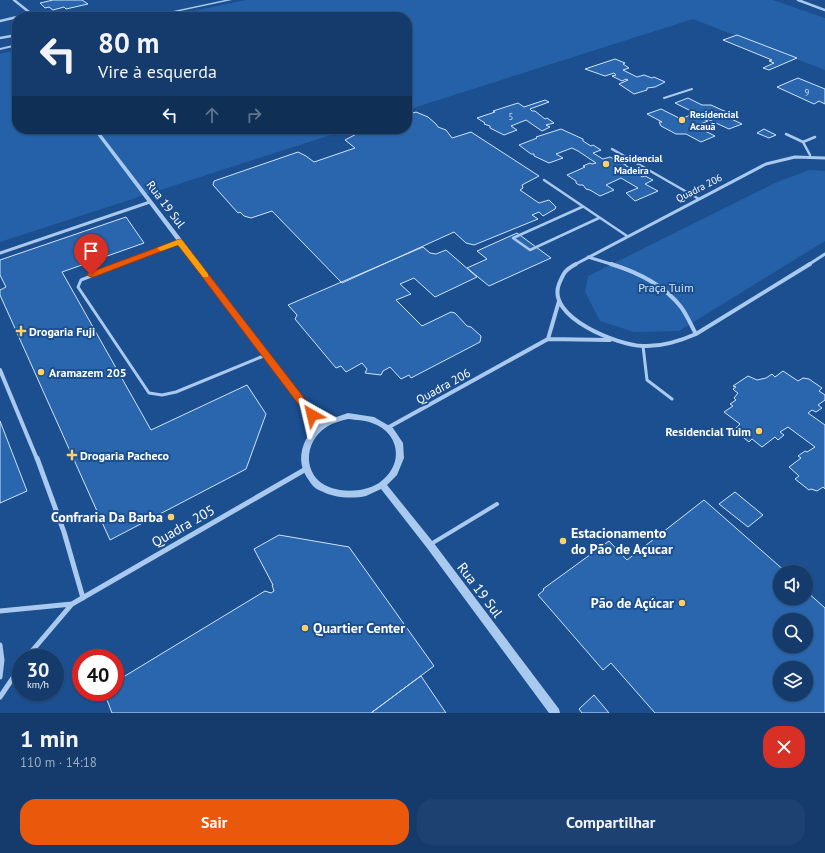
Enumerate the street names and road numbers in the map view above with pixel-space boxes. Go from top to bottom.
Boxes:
street label: Quadra 206 [674,171,724,205]
street label: Rua 19 Sul [143,177,189,231]
street label: Quadra 206 [413,365,473,407]
street label: Quadra 205 [148,501,218,551]
street label: Rua 19 Sul [453,559,507,621]

